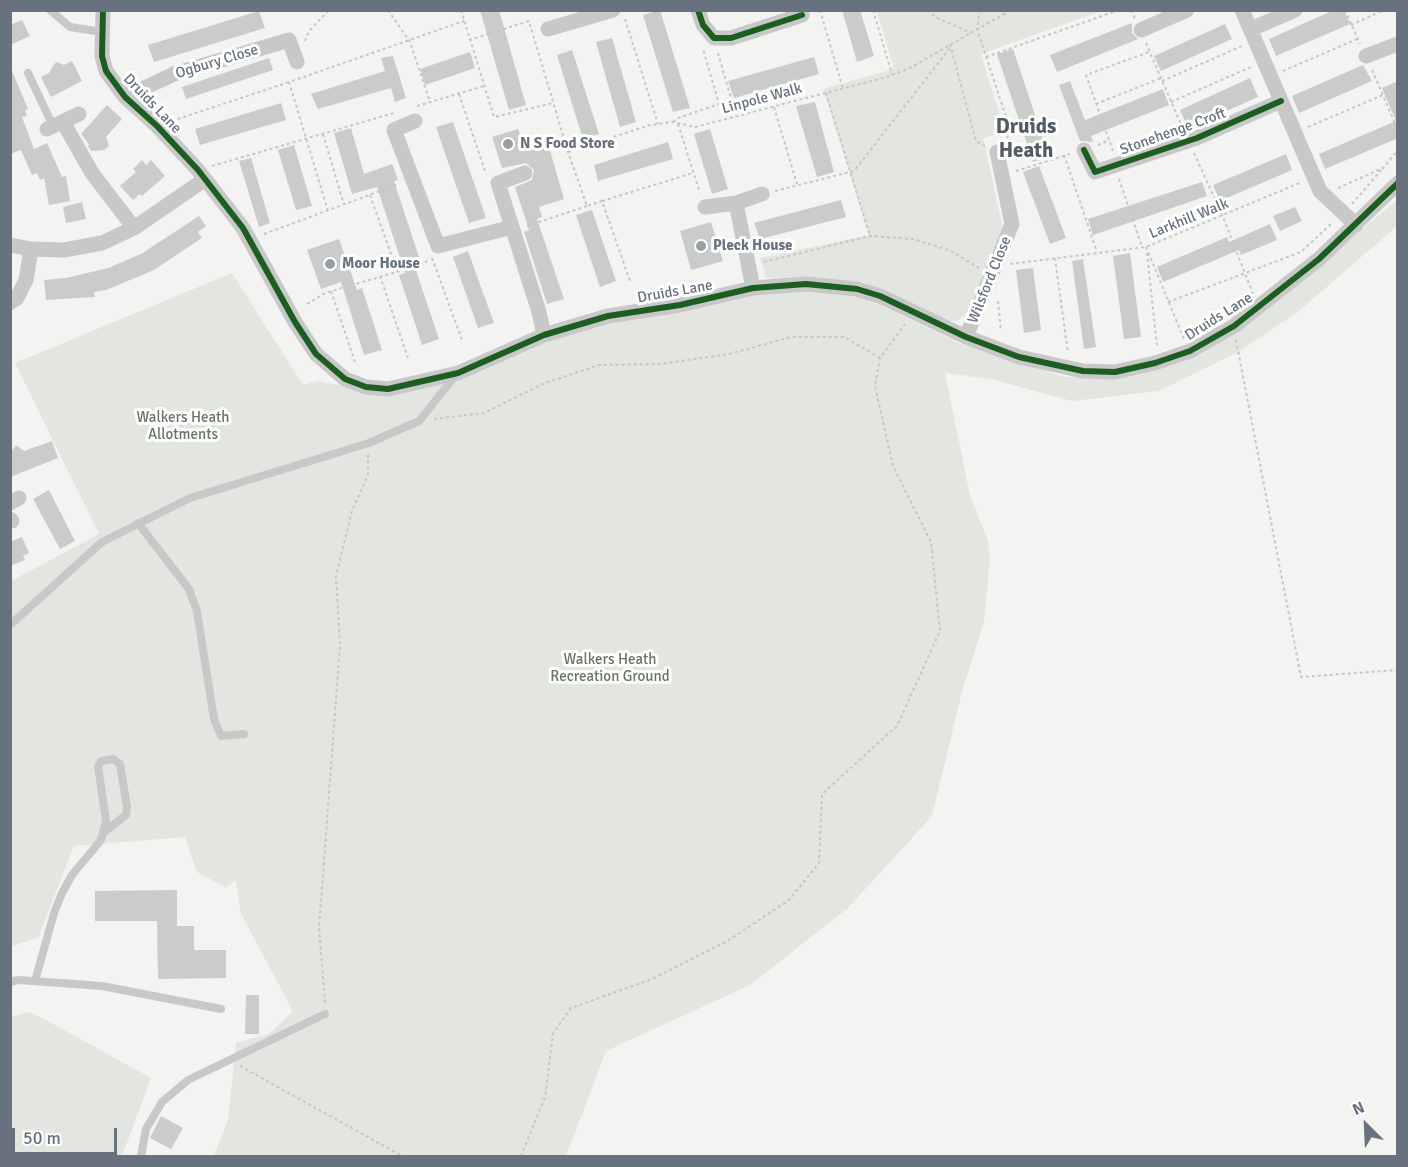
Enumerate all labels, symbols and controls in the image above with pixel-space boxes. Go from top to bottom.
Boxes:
street label: Ogbury Close [174,41,260,83]
street label: Druids Lane [119,70,185,138]
street label: Linpole Walk [720,80,804,118]
street label: Stonehenge Croft [1118,105,1228,159]
district label: Druids Heath [996,114,1056,164]
place label: N S Food Store [520,135,615,153]
marker: N S Food Store [501,137,515,151]
street label: Larkhill Walk [1147,195,1231,243]
street label: Wilsford Close [964,234,1016,326]
place label: Pleck House [713,237,793,255]
marker: Pleck House [694,239,708,253]
place label: Moor House [342,255,420,273]
marker: Moor House [323,257,337,271]
street label: Druids Lane [636,277,714,307]
street label: Druids Lane [1182,289,1256,345]
park label: Walkers Heath Allotments [137,409,229,444]
park label: Walkers Heath Recreation Ground [550,651,670,686]
north arrow [1336,1095,1396,1155]
text: N [1350,1097,1368,1120]
scale bar [15,1116,120,1154]
text: 50 m [23,1127,61,1149]

